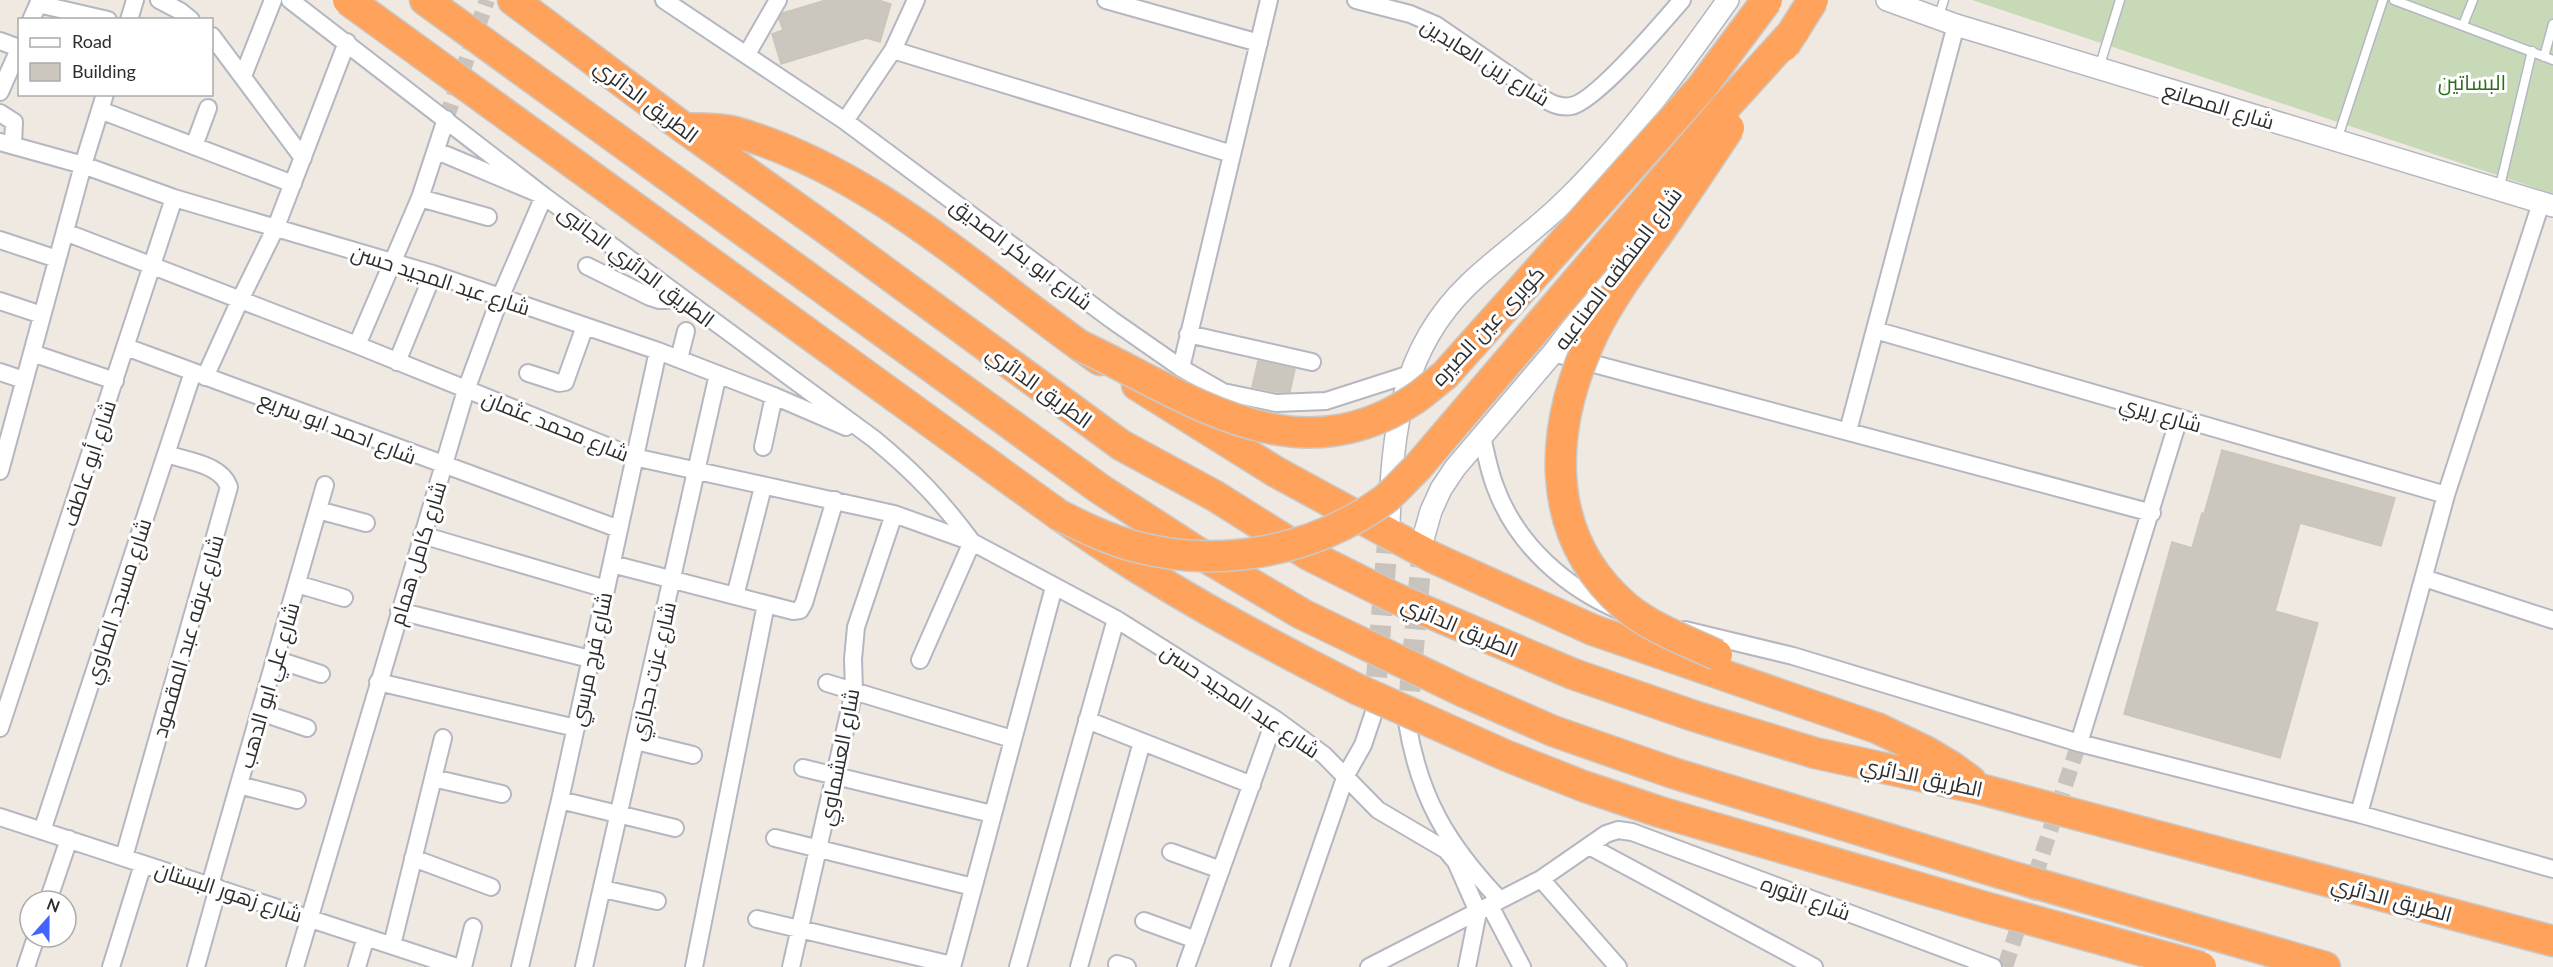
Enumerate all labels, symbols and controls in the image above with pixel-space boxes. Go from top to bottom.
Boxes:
street label: شارع زين العابدين [1415,11,1555,113]
legend [18,18,213,96]
text: Road [72,30,112,52]
street label: الطريق الدائري [587,53,704,151]
text: Building [72,60,136,82]
park label: البساتين [2438,69,2506,96]
street label: شارع المصانع [2160,76,2277,137]
street label: شارع المنطقه الصناعيه [1548,182,1689,356]
street label: شارع ابو بكر الصديق [944,192,1098,317]
street label: الطريق الدائري الجانبى [551,198,720,336]
street label: شارع عبد المجيد حسن [348,238,533,323]
street label: كوبرى عين الصيره [1425,260,1550,391]
street label: الطريق الدائري [980,339,1097,437]
street label: شارع محمد عثمان [478,384,633,469]
street label: شارع احمد ابو سريع [255,385,420,471]
street label: شارع ريري [2116,389,2205,441]
street label: شارع أبو عاطف [56,397,123,530]
street label: شارع كامل همام [383,478,454,629]
street label: شارع مسجد الصاوي [78,515,160,689]
street label: شارع عرفه عبد المقصود [146,532,231,741]
street label: شارع فرج مرسي [564,590,620,729]
street label: الطريق الدائري [1396,590,1522,666]
street label: شارع علي ابو الدهب [232,599,308,772]
street label: شارع عزت حجازي [624,599,685,744]
street label: شارع عبد المجيد حسن [1155,638,1325,765]
street label: شارع العشماوي [812,686,868,829]
street label: الطريق الدائري [1858,751,1985,806]
street label: شارع زهور البستان [151,855,306,929]
street label: شارع الثوره [1757,869,1854,928]
street label: الطريق الدائري [2328,870,2455,931]
north arrow [18,889,78,949]
text: N [44,893,63,916]

